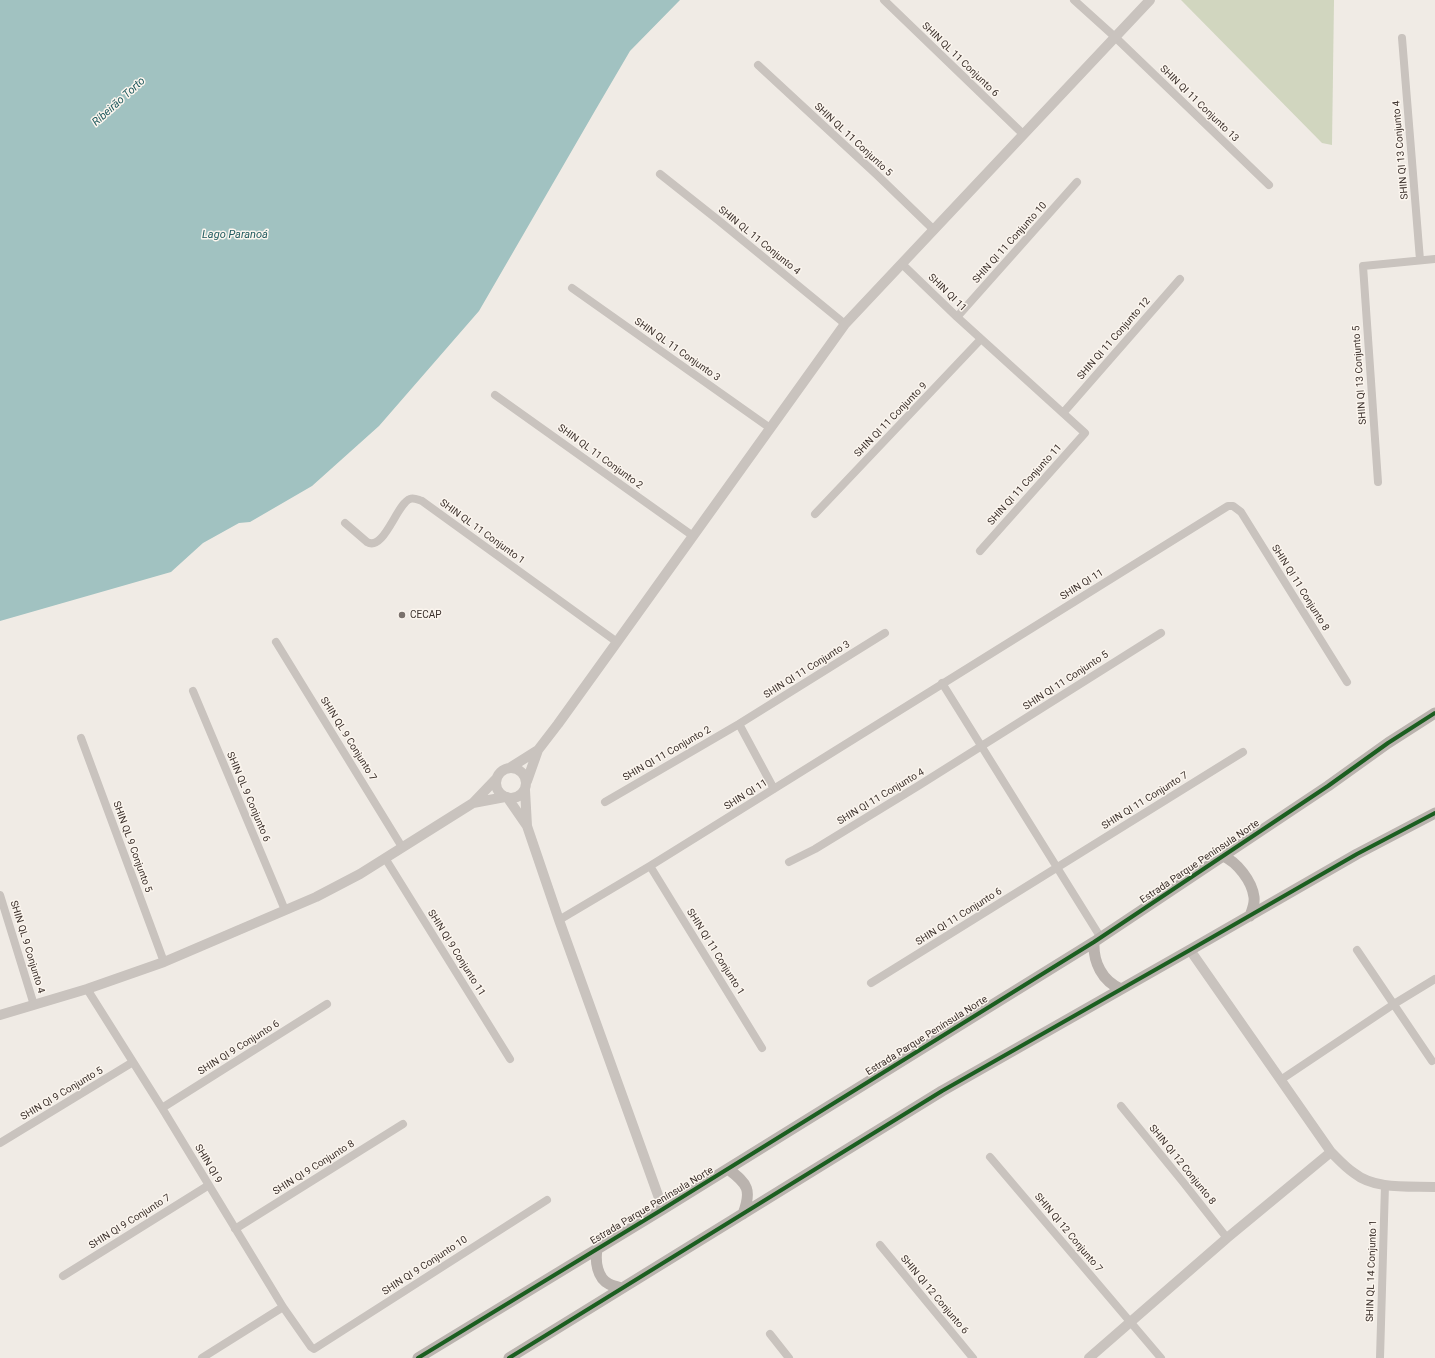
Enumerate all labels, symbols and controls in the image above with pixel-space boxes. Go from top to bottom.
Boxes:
street label: SHIN QL 11 Conjunto 6 [919,20,1001,100]
street label: SHIN QI 11 Conjunto 13 [1157,63,1241,145]
water label: Ribeirão Torto [90,75,148,129]
street label: SHIN QI 13 Conjunto 4 [1391,100,1411,200]
street label: SHIN QL 11 Conjunto 5 [812,101,894,179]
street label: SHIN QI 11 Conjunto 10 [970,200,1050,286]
street label: SHIN QL 11 Conjunto 4 [716,204,802,278]
water label: Lago Paranoá [202,228,268,242]
street label: SHIN QI 11 [925,272,969,314]
street label: SHIN QI 11 Conjunto 12 [1075,295,1153,383]
street label: SHIN QL 11 Conjunto 3 [632,316,722,384]
street label: SHIN QI 13 Conjunto 5 [1351,325,1369,425]
street label: SHIN QI 11 Conjunto 9 [852,380,930,460]
street label: SHIN QL 11 Conjunto 2 [555,422,645,492]
street label: SHIN QI 11 Conjunto 11 [985,442,1065,528]
street label: SHIN QL 11 Conjunto 1 [437,497,527,567]
street label: SHIN QI 11 Conjunto 8 [1269,543,1331,633]
street label: SHIN QI 11 [1058,567,1106,603]
place label: CECAP [410,609,442,621]
marker: CECAP [397,610,407,620]
street label: SHIN QI 11 Conjunto 3 [762,639,852,701]
street label: SHIN QI 11 Conjunto 5 [1021,649,1111,713]
street label: SHIN QL 9 Conjunto 7 [317,695,379,783]
street label: SHIN QI 11 Conjunto 2 [621,724,713,784]
street label: SHIN QL 9 Conjunto 6 [224,750,272,844]
street label: SHIN QI 11 Conjunto 4 [835,766,927,828]
street label: SHIN QI 11 Conjunto 7 [1100,770,1190,832]
street label: SHIN QI 11 [722,777,770,813]
street label: SHIN QL 9 Conjunto 5 [110,800,154,894]
street label: Estrada Parque Península Norte [1138,817,1262,907]
street label: SHIN QI 11 Conjunto 6 [914,886,1004,948]
street label: SHIN QL 9 Conjunto 4 [7,899,47,995]
street label: SHIN QI 11 Conjunto 1 [684,907,746,997]
street label: SHIN QI 9 Conjunto 11 [425,908,487,998]
street label: Estrada Parque Península Norte [864,993,990,1079]
street label: SHIN QI 9 Conjunto 6 [196,1018,282,1078]
street label: SHIN QI 9 Conjunto 5 [19,1065,105,1123]
street label: SHIN QI 12 Conjunto 8 [1146,1123,1218,1207]
street label: SHIN QI 9 Conjunto 8 [271,1138,357,1198]
street label: SHIN QI 9 [192,1142,224,1186]
street label: Estrada Parque Península Norte [588,1164,716,1248]
street label: SHIN QI 12 Conjunto 7 [1031,1191,1105,1275]
street label: SHIN QI 9 Conjunto 7 [87,1192,173,1252]
street label: SHIN QL 14 Conjunto 1 [1364,1220,1380,1322]
street label: SHIN QI 9 Conjunto 10 [380,1234,470,1298]
street label: SHIN QI 12 Conjunto 6 [897,1253,971,1337]

